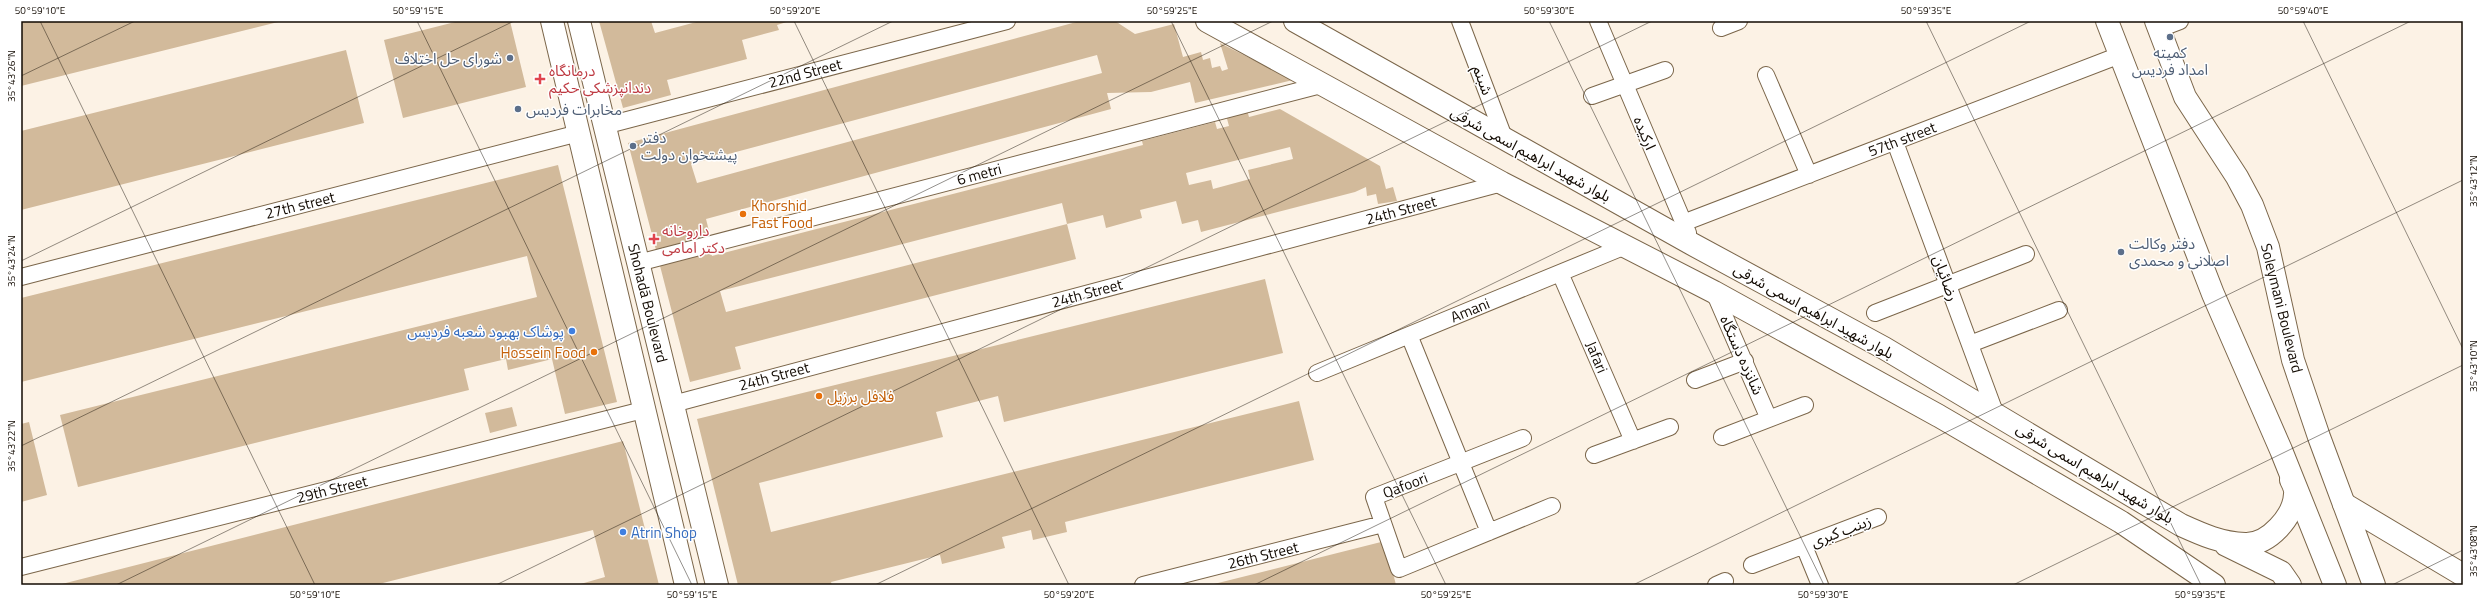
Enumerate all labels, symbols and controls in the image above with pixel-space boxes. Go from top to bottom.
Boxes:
text: 50°59'10"E [15,3,66,18]
text: 50°59'15"E [393,3,444,18]
text: 50°59'20"E [770,3,821,18]
text: 50°59'25"E [1147,3,1198,18]
text: 50°59'30"E [1524,3,1575,18]
text: 50°59'35"E [1901,3,1952,18]
text: 50°59'40"E [2278,3,2329,18]
marker: کمیته امداد فردیس [2165,32,2175,42]
place label: کمیته امداد فردیس [2132,41,2208,81]
place label: شورای حل اختلاف [395,47,502,70]
text: 35°43'26"N [4,50,19,102]
street label: 22nd Street [766,52,845,94]
marker: شورای حل اختلاف [505,53,515,63]
place label: درمانگاه دندانپزشکی حکیم [549,59,651,99]
street label: شبنم [1467,62,1499,99]
marker: درمانگاه دندانپزشکی حکیم [534,73,546,85]
place label: مخابرات فردیس [526,98,622,121]
street label: بلوار شهید ابراهیم اسمی شرقی [1447,100,1615,208]
marker: مخابرات فردیس [513,104,523,114]
street label: ارکیده [1628,113,1662,153]
street label: 57th street [1865,115,1940,162]
place label: دفتر پیشتخوان دولت [640,126,737,166]
marker: دفتر پیشتخوان دولت [628,141,638,151]
text: 35°43'12"N [2466,155,2481,207]
street label: 6 metri [954,157,1004,191]
street label: 27th street [263,185,338,225]
street label: 24th Street [1363,189,1440,230]
place label: Khorshid Fast Food [751,194,813,234]
marker: Khorshid Fast Food [738,209,748,219]
place label: داروخانه دکتر امامی [662,219,725,259]
place label: دفتر وکالت اصلانی و محمدی [2129,232,2229,272]
marker: داروخانه دکتر امامی [649,234,659,244]
text: 35°43'24"N [4,235,19,287]
street label: Shohadā Boulevard [622,241,674,365]
street label: Soleymani Boulevard [2255,241,2309,375]
marker: دفتر وکالت اصلانی و محمدی [2116,247,2126,257]
street label: رضائیان [1927,252,1965,304]
street label: بلوار شهید ابراهیم اسمی شرقی [1730,257,1898,365]
street label: 24th Street [1049,272,1126,313]
street label: Amani [1447,292,1493,328]
street label: شانزده دستگاه [1714,312,1770,399]
place label: پوشاک بهبود شعبه فردیس [407,320,564,343]
marker: پوشاک بهبود شعبه فردیس [567,326,577,336]
street label: Jafari [1580,337,1614,377]
text: 35°43'10"N [2466,340,2481,392]
place label: Hossein Food [500,341,586,364]
marker: Hossein Food [589,347,599,357]
street label: 24th Street [736,355,813,396]
place label: فلافل برزیل [827,385,894,408]
marker: فلافل برزیل [814,391,824,401]
street label: بلوار شهید ابراهیم اسمی شرقی [2012,417,2178,529]
text: 35°43'22"N [4,420,19,472]
street label: Qafoori [1379,466,1431,504]
street label: 29th Street [294,469,370,509]
street label: زینب کبری [1807,509,1875,553]
place label: Atrin Shop [631,521,697,544]
text: 35°43'08"N [2466,525,2481,577]
marker: Atrin Shop [618,527,628,537]
street label: 26th Street [1225,535,1301,575]
text: 50°59'10"E [290,587,341,602]
text: 50°59'15"E [667,587,718,602]
text: 50°59'20"E [1044,587,1095,602]
text: 50°59'25"E [1421,587,1472,602]
text: 50°59'30"E [1798,587,1849,602]
text: 50°59'35"E [2175,587,2226,602]

